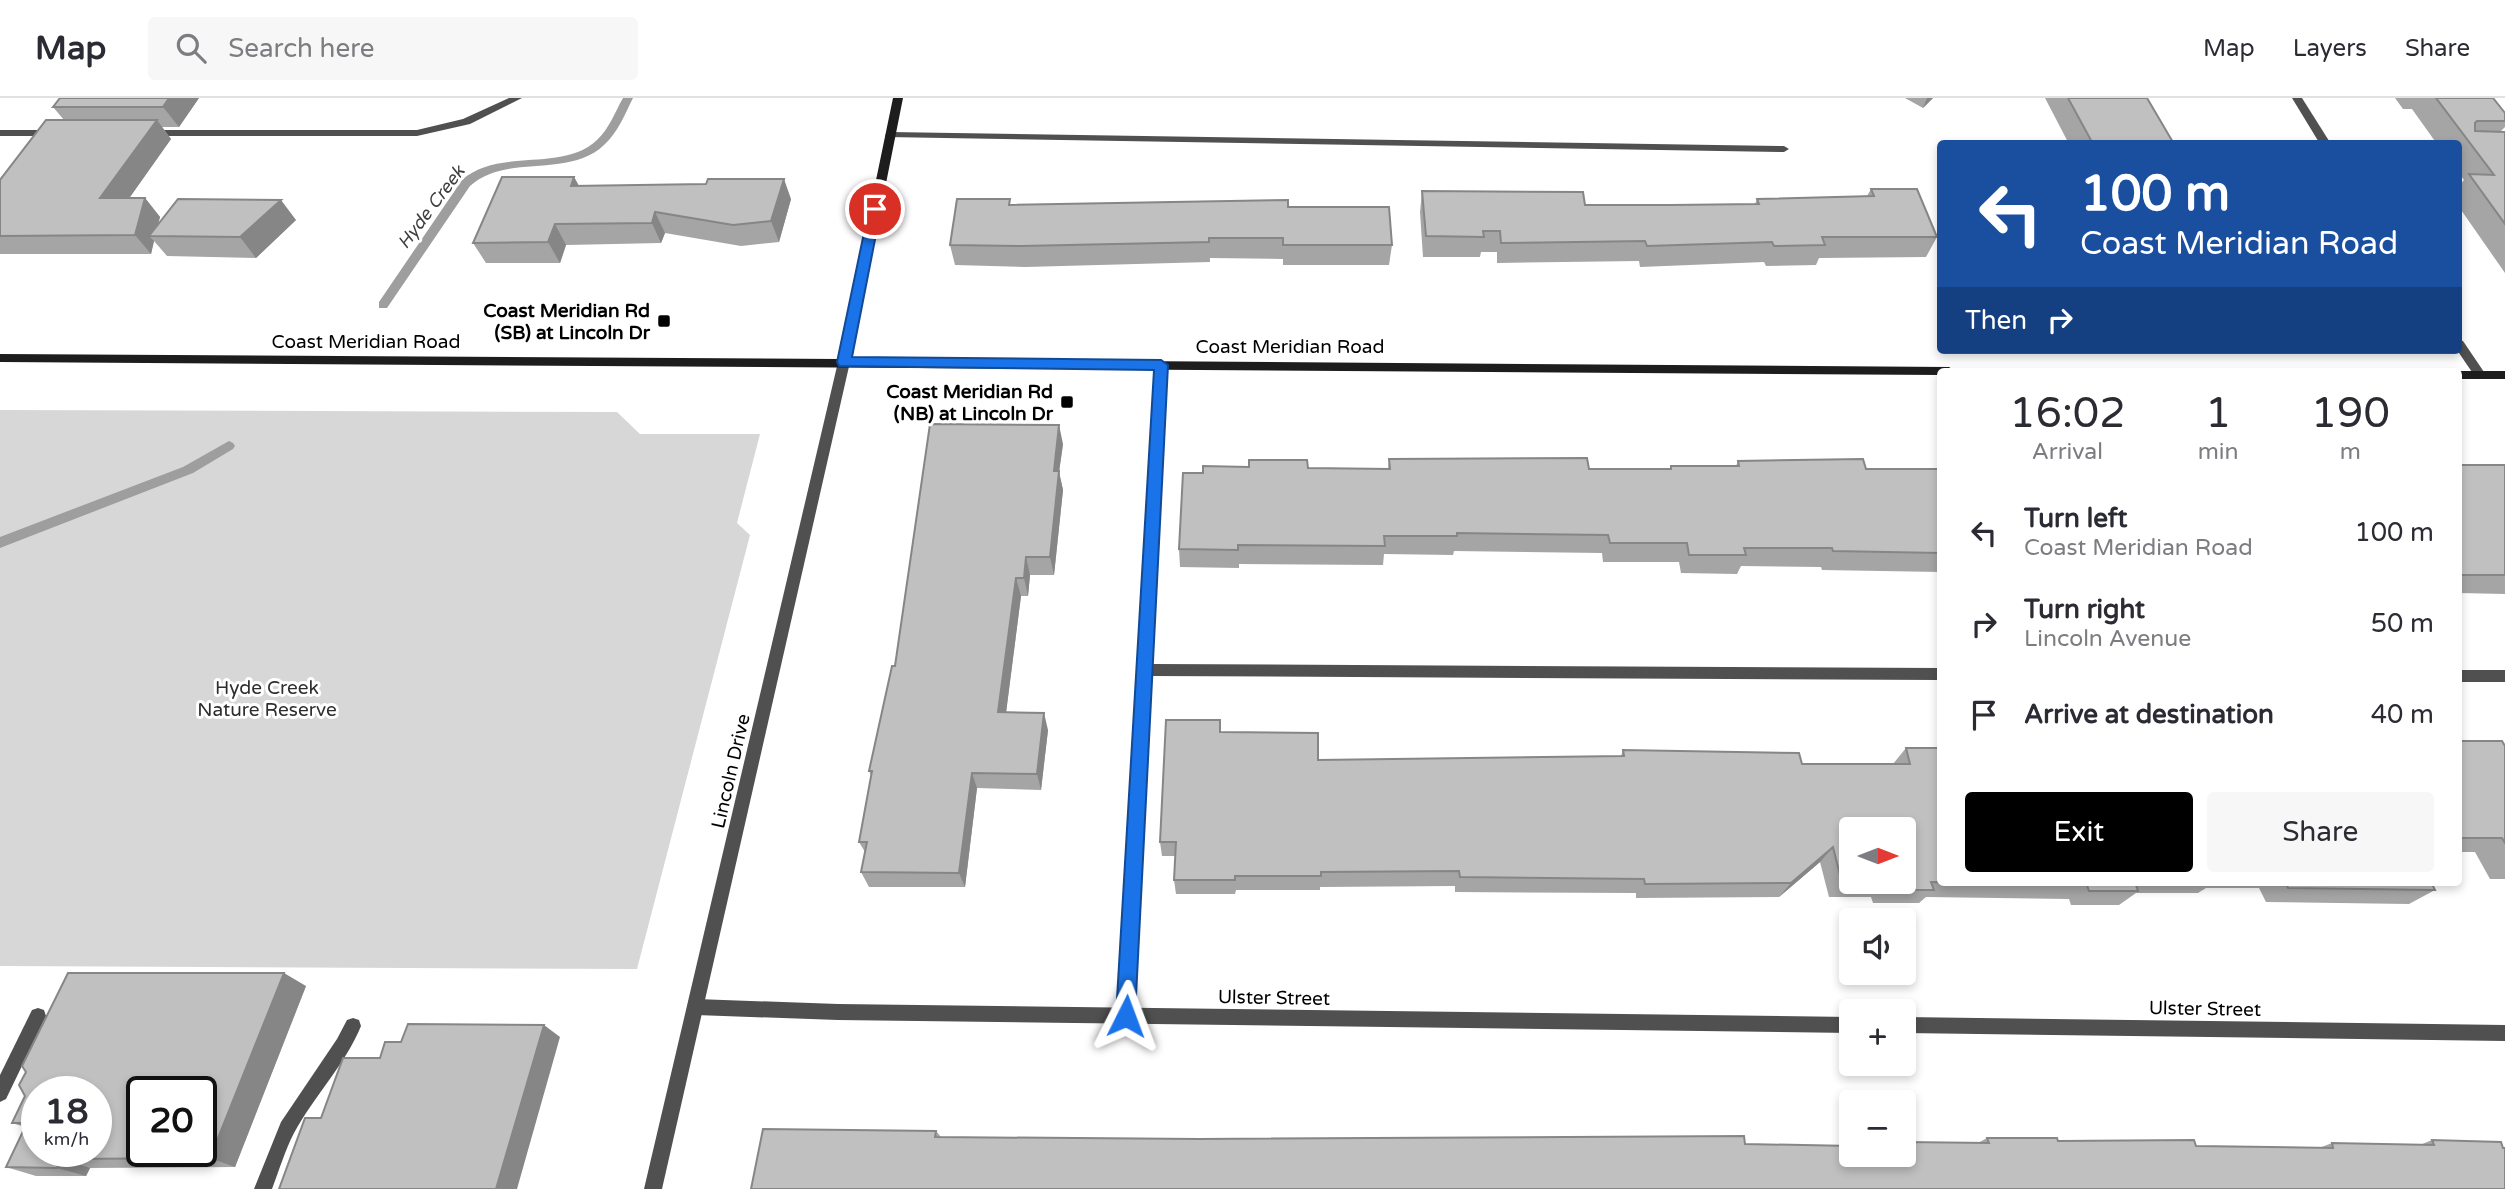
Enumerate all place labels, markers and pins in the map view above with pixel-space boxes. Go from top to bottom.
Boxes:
pin [845,179,905,239]
place label: Coast Meridian Rd (SB) at Lincoln Dr [483,300,651,344]
marker: Coast Meridian Rd (SB) at Lincoln Dr [656,313,672,329]
place label: Coast Meridian Rd (NB) at Lincoln Dr [886,381,1054,425]
marker: Coast Meridian Rd (NB) at Lincoln Dr [1059,394,1075,410]

